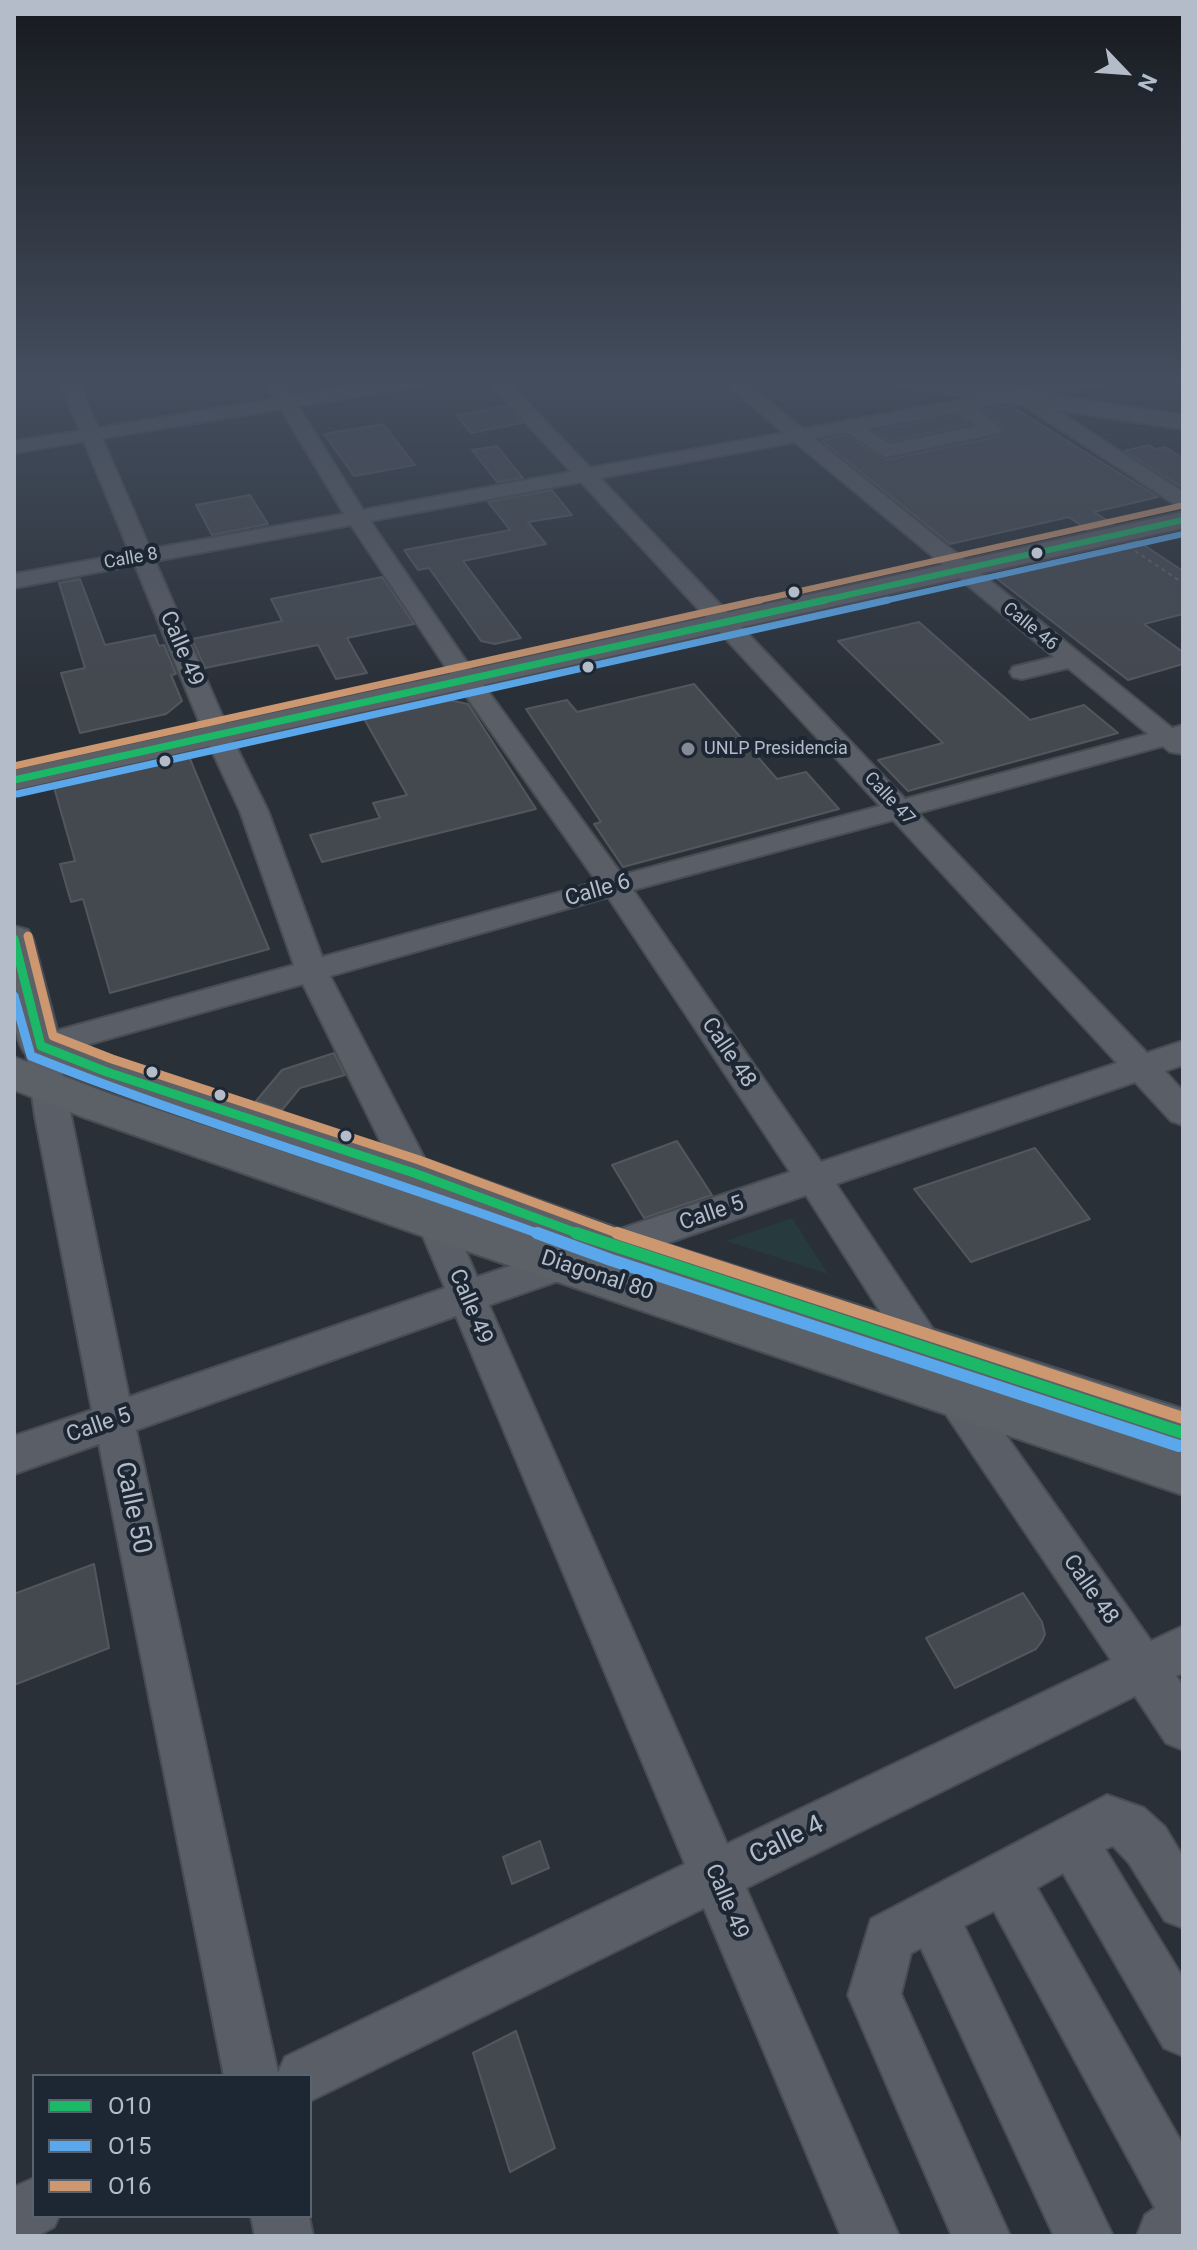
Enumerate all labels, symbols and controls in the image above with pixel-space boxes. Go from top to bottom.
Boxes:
north arrow [1085,32,1165,112]
text: N [1133,70,1162,95]
street label: Calle 8 [102,544,160,574]
unlabelled marker [1029,545,1045,561]
unlabelled marker [786,584,802,600]
street label: Calle 46 [998,598,1062,656]
street label: Calle 49 [153,608,209,690]
unlabelled marker [580,659,596,675]
place label: UNLP Presidencia [704,738,848,760]
marker: UNLP Presidencia [679,740,697,758]
unlabelled marker [157,753,173,769]
street label: Calle 47 [859,768,919,830]
street label: Calle 6 [562,869,634,913]
street label: Calle 48 [695,1013,761,1093]
unlabelled marker [144,1064,160,1080]
unlabelled marker [212,1087,228,1103]
unlabelled marker [338,1128,354,1144]
street label: Calle 5 [676,1191,748,1237]
street label: Diagonal 80 [538,1245,656,1307]
street label: Calle 49 [442,1266,498,1348]
street label: Calle 5 [63,1403,135,1449]
street label: Calle 50 [107,1459,157,1557]
street label: Calle 48 [1057,1550,1123,1630]
street label: Calle 4 [745,1810,829,1872]
street label: Calle 49 [698,1861,754,1943]
legend [32,2074,312,2218]
text: O10 [108,2092,152,2120]
text: O15 [108,2132,152,2160]
text: O16 [108,2172,152,2200]

